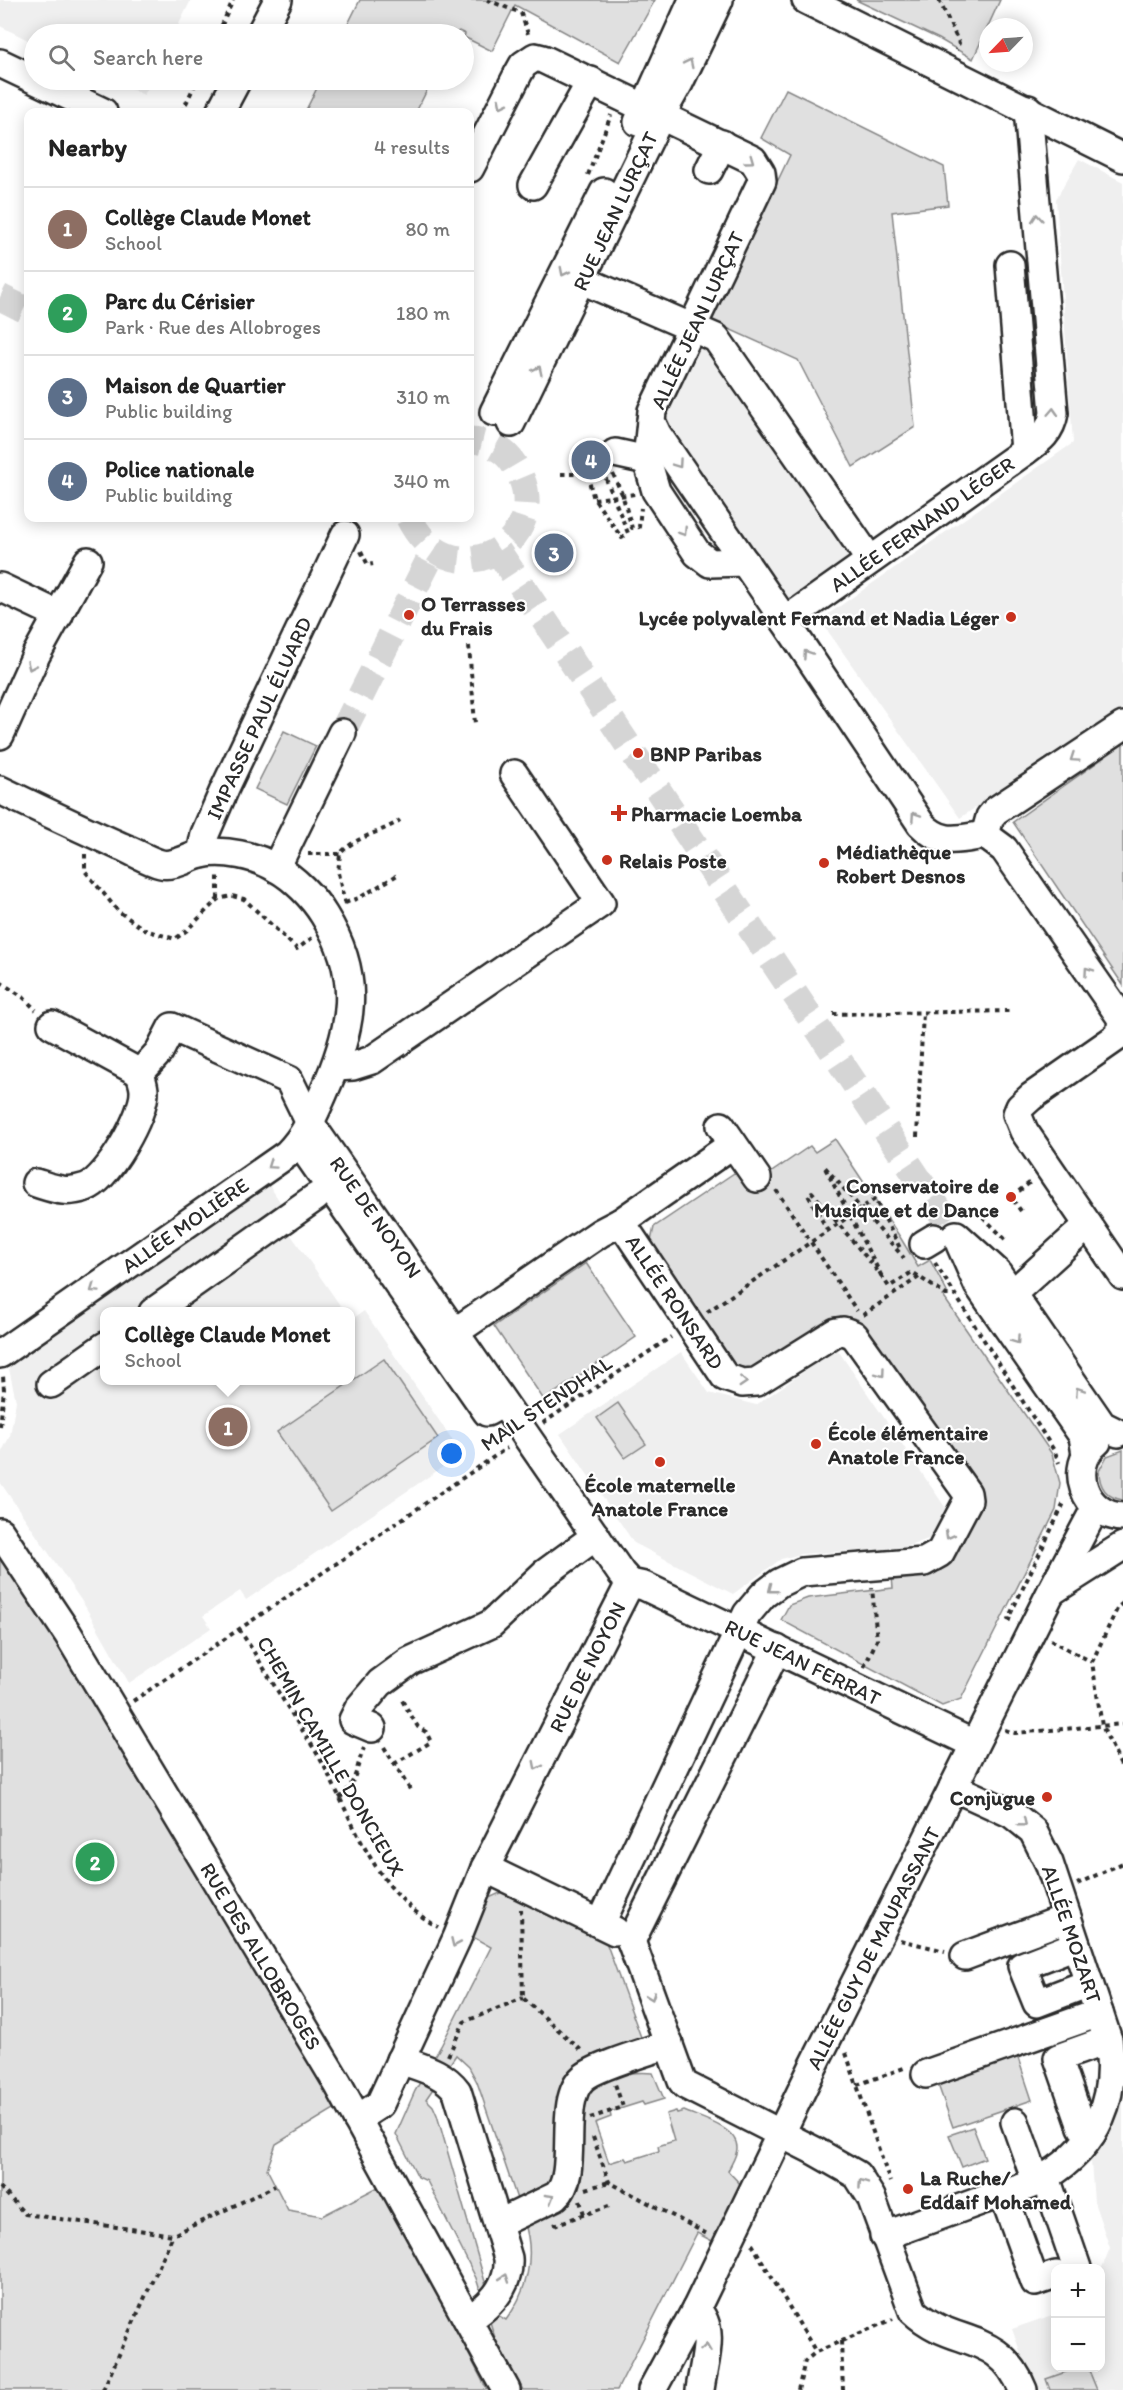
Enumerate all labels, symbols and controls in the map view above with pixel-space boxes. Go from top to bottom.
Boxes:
north arrow [979,18,1033,72]
search box [24,24,474,90]
icon: search [45,41,78,74]
text: Search here [93,44,203,71]
one-way arrow [681,59,693,70]
one-way arrow [498,97,510,108]
street label: RUE JEAN LURÇAT [567,127,663,295]
text: Nearby [48,131,127,163]
text: 4 results [374,135,450,159]
one-way arrow [743,153,754,164]
text: Collège Claude Monet [105,204,311,231]
one-way arrow [1031,214,1044,223]
text: 1 [63,217,72,241]
text: 80 m [405,217,450,241]
street label: ALLÉE JEAN LURÇAT [645,227,749,413]
text: School [105,231,162,255]
one-way arrow [560,266,571,277]
text: Parc du Cérisier [105,288,255,315]
text: 2 [62,301,73,325]
text: 180 m [396,301,450,325]
text: Park · Rue des Allobroges [105,315,321,339]
one-way arrow [530,366,542,377]
text: Maison de Quartier [105,372,286,399]
text: 3 [62,385,73,409]
text: 310 m [396,385,450,409]
text: Public building [105,399,232,423]
one-way arrow [1046,408,1059,417]
pin: 4 [572,438,610,482]
street label: ALLÉE FERNAND LÉGER [825,451,1019,597]
text: Police nationale [105,456,254,483]
one-way arrow [671,457,682,468]
text: 4 [61,469,74,493]
text: 340 m [393,469,450,493]
text: Public building [105,483,232,507]
one-way arrow [676,526,688,536]
pin: 3 [534,530,574,576]
place label: O Terrasses du Frais [421,591,526,640]
place label: Lycée polyvalent Fernand et Nadia Léger [638,605,1000,631]
marker: O Terrasses du Frais [402,608,416,622]
marker: Lycée polyvalent Fernand et Nadia Léger [1004,610,1018,624]
street label: IMPASSE PAUL ÉLUARD [201,613,317,823]
one-way arrow [803,649,814,660]
one-way arrow [26,660,38,671]
place label: BNP Paribas [650,741,762,766]
marker: BNP Paribas [631,746,645,760]
one-way arrow [1070,751,1081,762]
place label: Pharmacie Loemba [631,801,803,826]
marker: Pharmacie Loemba [612,806,626,820]
one-way arrow [911,811,922,822]
place label: Médiathèque Robert Desnos [836,839,966,888]
place label: Relais Poste [619,848,727,873]
marker: Relais Poste [600,853,614,867]
marker: Médiathèque Robert Desnos [817,856,831,870]
one-way arrow [1084,967,1095,978]
street label: RUE DE NOYON [325,1151,427,1283]
one-way arrow [267,1158,278,1169]
street label: ALLÉE MOLIÈRE [117,1172,253,1278]
place label: Conservatoire de Musique et de Dance [814,1173,999,1223]
marker: Conservatoire de Musique et de Dance [1004,1190,1018,1204]
street label: ALLÉE RONSARD [621,1230,729,1374]
one-way arrow [89,1282,100,1293]
popup [100,1307,355,1385]
text: Collège Claude Monet [125,1321,330,1348]
one-way arrow [1009,1333,1020,1344]
text: School [125,1348,181,1372]
street label: MAIL STENDHAL [476,1350,617,1456]
one-way arrow [874,1366,885,1377]
one-way arrow [738,1376,747,1388]
one-way arrow [1075,1387,1086,1398]
pin: 1 [208,1404,248,1450]
place label: École élémentaire Anatole France [827,1420,988,1469]
marker: École élémentaire Anatole France [809,1437,823,1451]
your location [437,1439,466,1468]
marker: École maternelle Anatole France [653,1455,667,1469]
place label: École maternelle Anatole France [584,1472,736,1521]
one-way arrow [945,1529,956,1539]
one-way arrow [768,1581,779,1592]
street label: RUE DE NOYON [543,1598,631,1736]
street label: RUE JEAN FERRAT [721,1613,885,1711]
street label: CHEMIN CAMILLE DONCIEUX [252,1632,410,1881]
one-way arrow [533,1760,544,1770]
place label: Conjugue [950,1785,1035,1811]
marker: Conjugue [1040,1790,1054,1804]
one-way arrow [1016,1816,1027,1827]
street label: ALLÉE GUY DE MAUPASSANT [801,1822,945,2073]
pin: 2 [76,1840,115,1884]
street label: RUE DES ALLOBROGES [195,1858,327,2054]
street label: ALLÉE MOZART [1037,1862,1107,2007]
one-way arrow [450,1936,462,1947]
one-way arrow [644,1990,657,2001]
place label: La Ruche/ Eddaif Mohamed [920,2165,1072,2214]
one-way arrow [858,2178,869,2189]
marker: La Ruche/ Eddaif Mohamed [901,2182,915,2196]
one-way arrow [544,2194,554,2206]
map controls [1051,2264,1105,2372]
button: + [1051,2264,1105,2318]
one-way arrow [498,2273,511,2284]
button: − [1051,2318,1105,2372]
one-way arrow [699,2343,711,2352]

